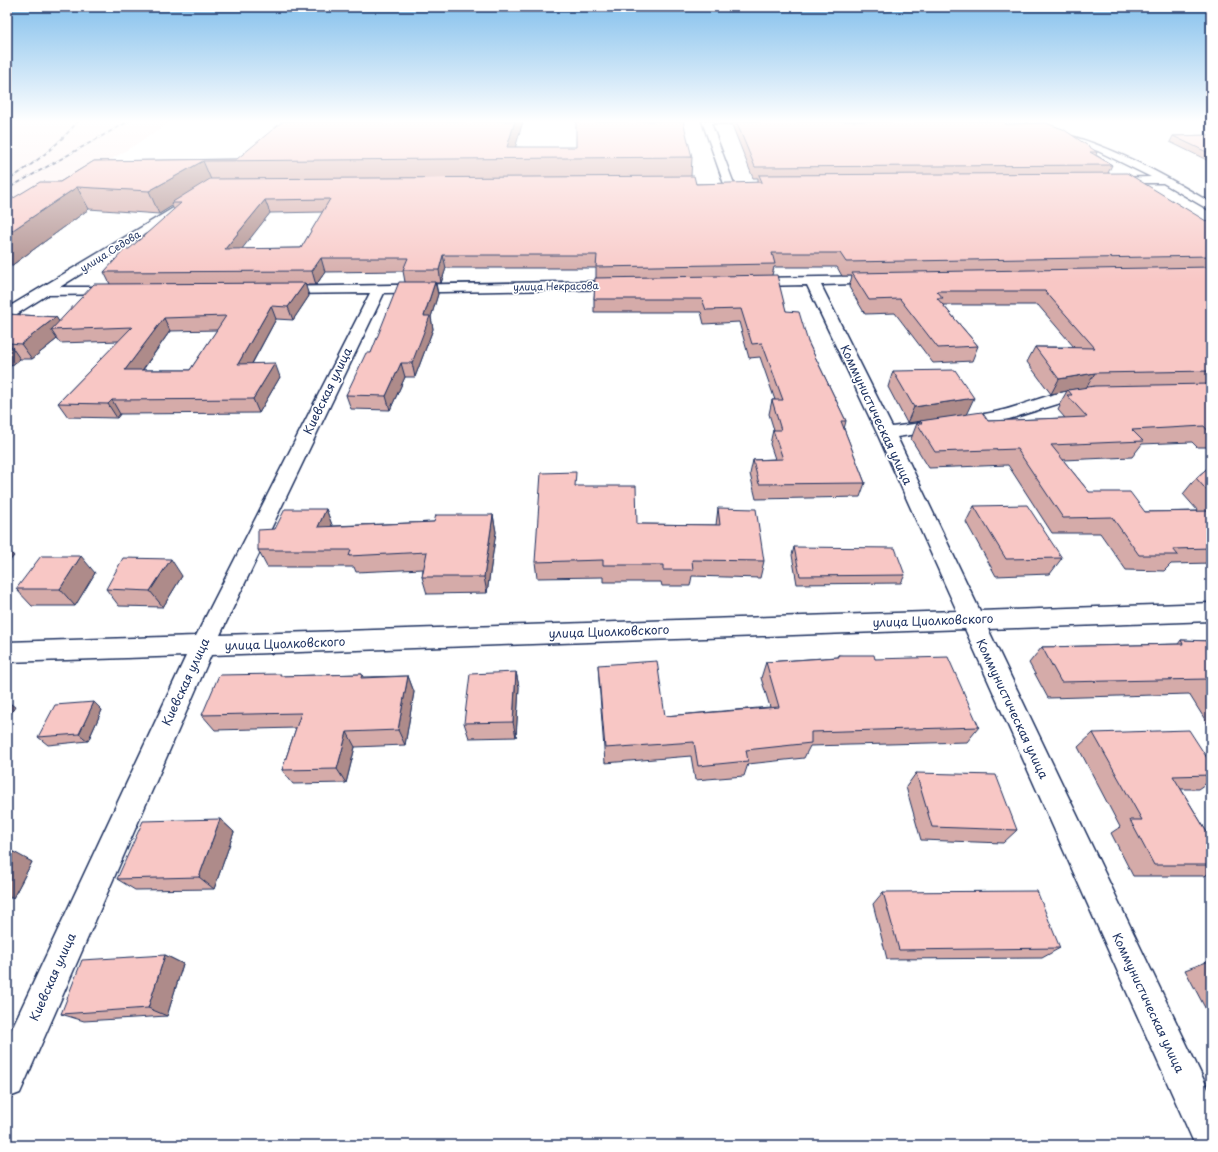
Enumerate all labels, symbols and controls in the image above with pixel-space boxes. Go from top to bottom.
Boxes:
street label: улица Седова [77,226,144,275]
street label: улица Некрасова [513,277,600,294]
street label: Коммунистическая улица [836,342,918,488]
street label: Киевская улица [298,344,356,437]
street label: улица Циолковского [872,609,994,631]
street label: улица Циолковского [548,620,670,642]
street label: улица Циолковского [224,632,346,654]
street label: Киевская улица [157,634,214,728]
street label: Коммунистическая улица [972,636,1054,782]
street label: Киевская улица [25,929,80,1024]
street label: Коммунистическая улица [1108,930,1190,1076]

